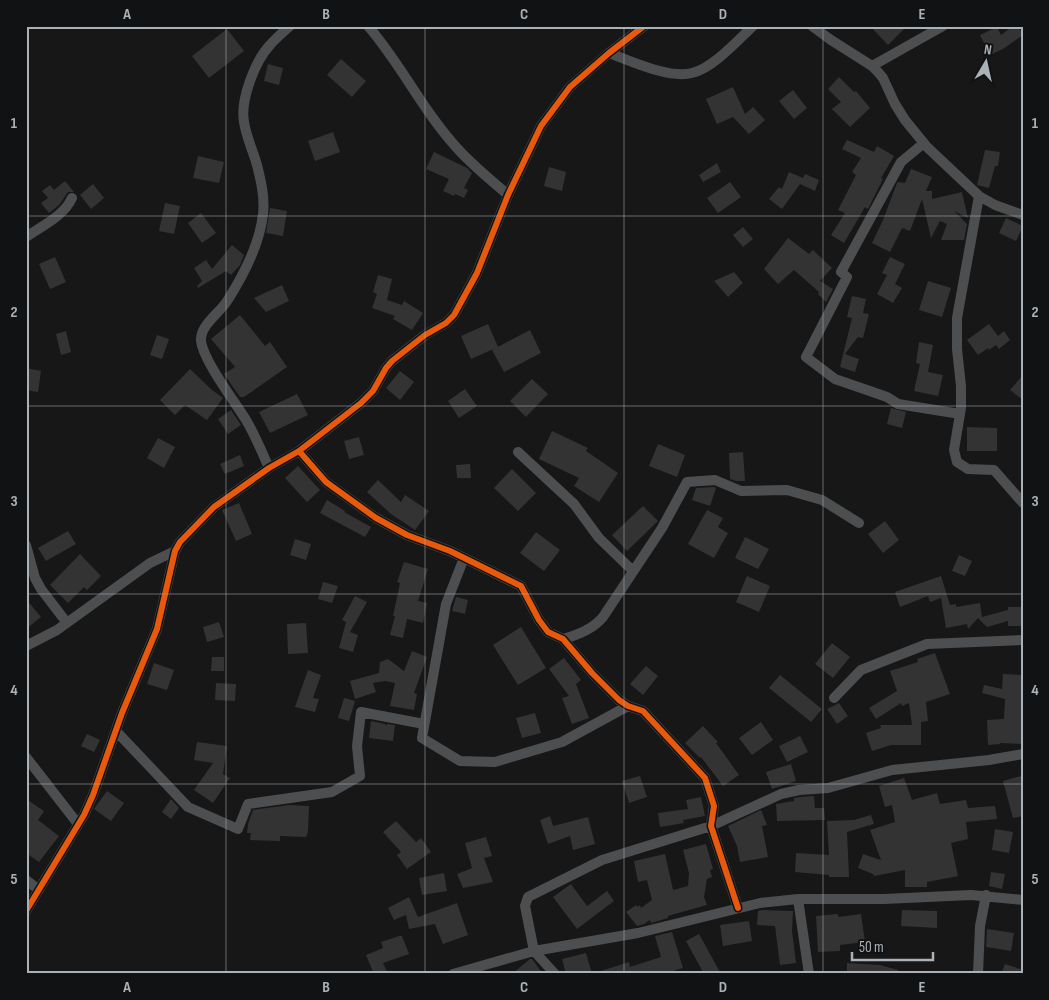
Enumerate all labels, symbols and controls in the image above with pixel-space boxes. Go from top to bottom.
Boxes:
text: A [122,5,131,24]
text: B [322,5,330,24]
text: C [520,5,528,24]
text: D [719,5,727,24]
text: E [919,5,926,24]
north arrow [962,38,1012,88]
text: N [983,41,993,59]
text: 1 [11,114,18,133]
text: 1 [1032,114,1039,133]
text: 2 [10,303,18,322]
text: 2 [1031,303,1039,322]
text: 3 [10,492,18,511]
text: 3 [1031,492,1039,511]
text: 4 [10,681,18,700]
text: 4 [1031,681,1039,700]
text: 5 [10,870,18,889]
text: 5 [1031,870,1039,889]
scale bar [852,930,933,962]
text: 50 m [859,938,884,957]
text: A [122,978,131,997]
text: B [322,978,330,997]
text: C [520,978,528,997]
text: D [719,978,727,997]
text: E [919,978,926,997]

